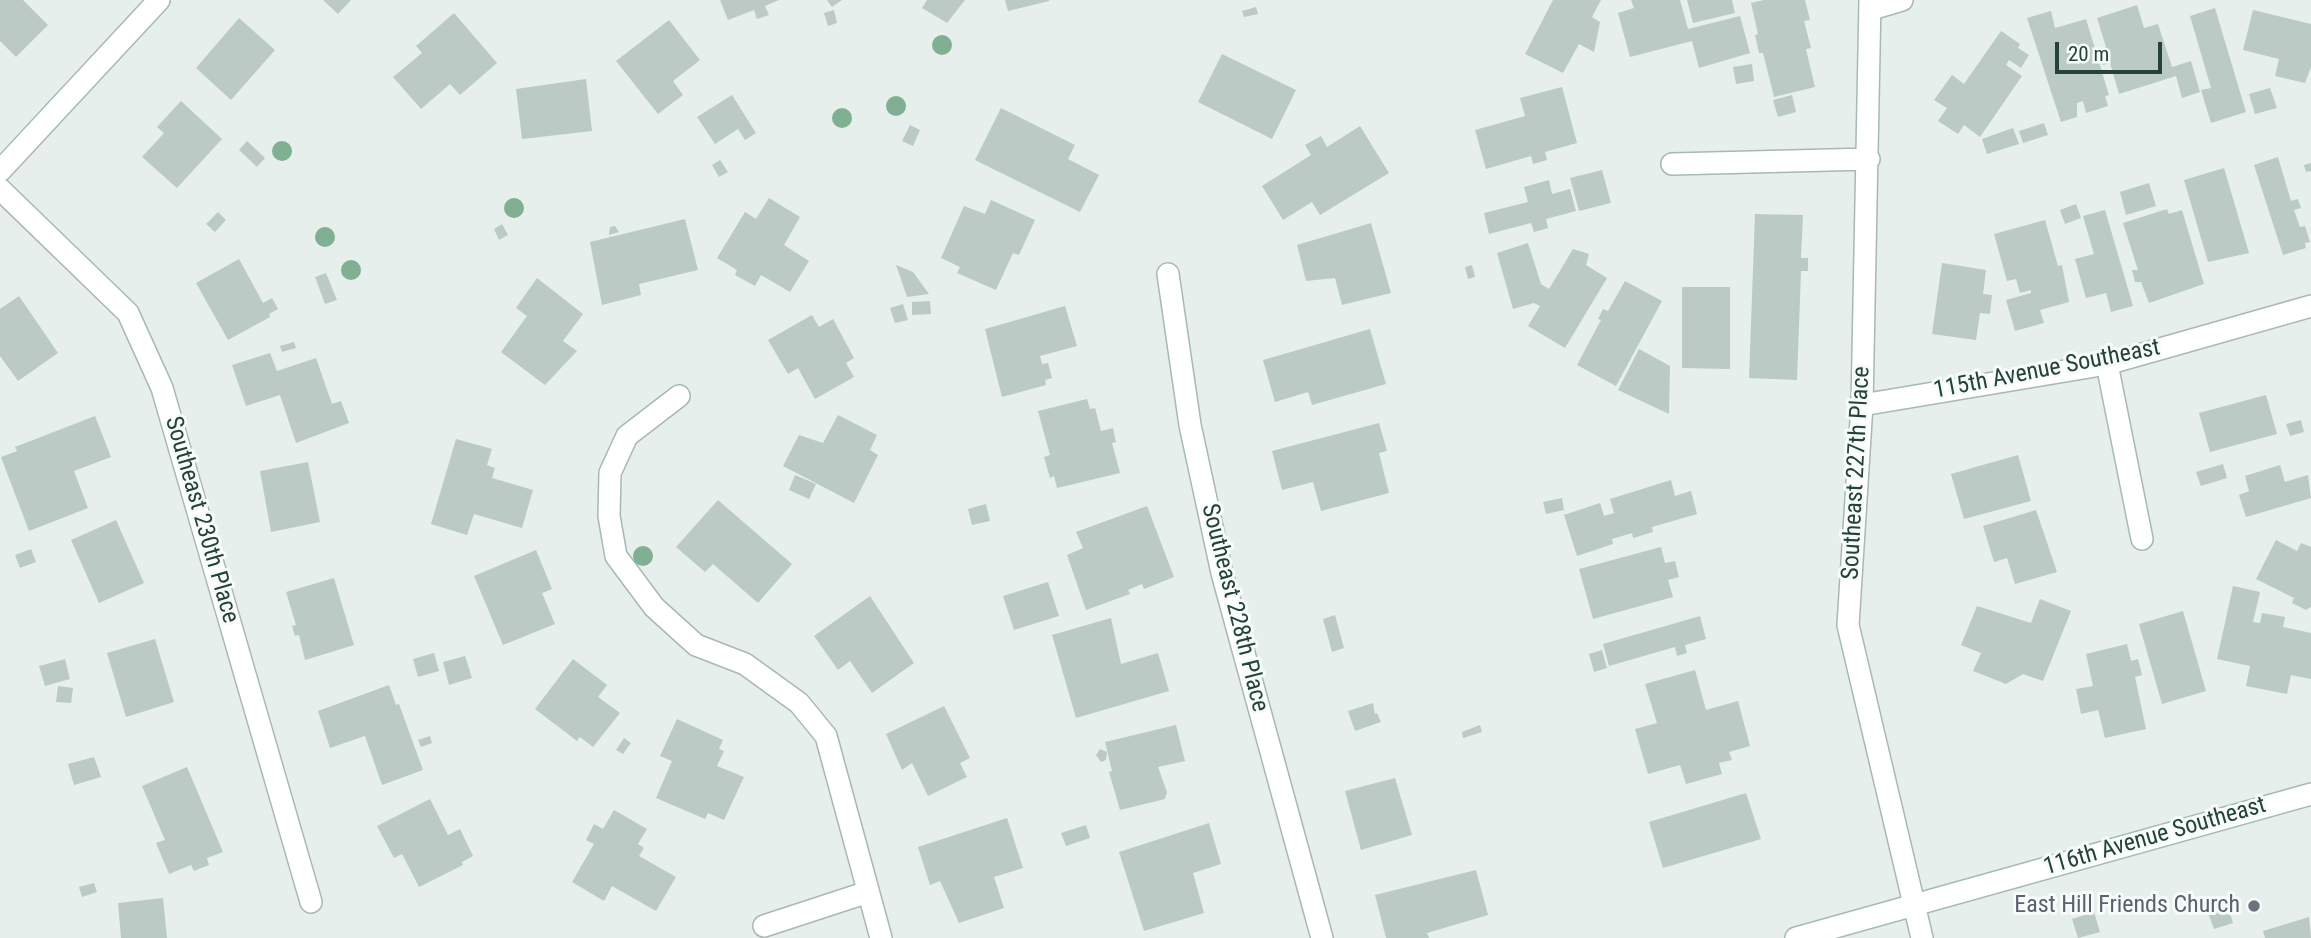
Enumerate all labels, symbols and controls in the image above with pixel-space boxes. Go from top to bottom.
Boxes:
scale bar [2059,28,2166,72]
text: 20 m [2068,42,2109,66]
street label: 115th Avenue Southeast [1931,334,2163,406]
street label: Southeast 227th Place [1837,366,1877,580]
street label: Southeast 230th Place [158,413,244,627]
street label: Southeast 228th Place [1194,501,1274,715]
street label: 116th Avenue Southeast [2041,791,2269,883]
place label: East Hill Friends Church [2014,892,2240,920]
marker: East Hill Friends Church [2246,898,2262,914]

